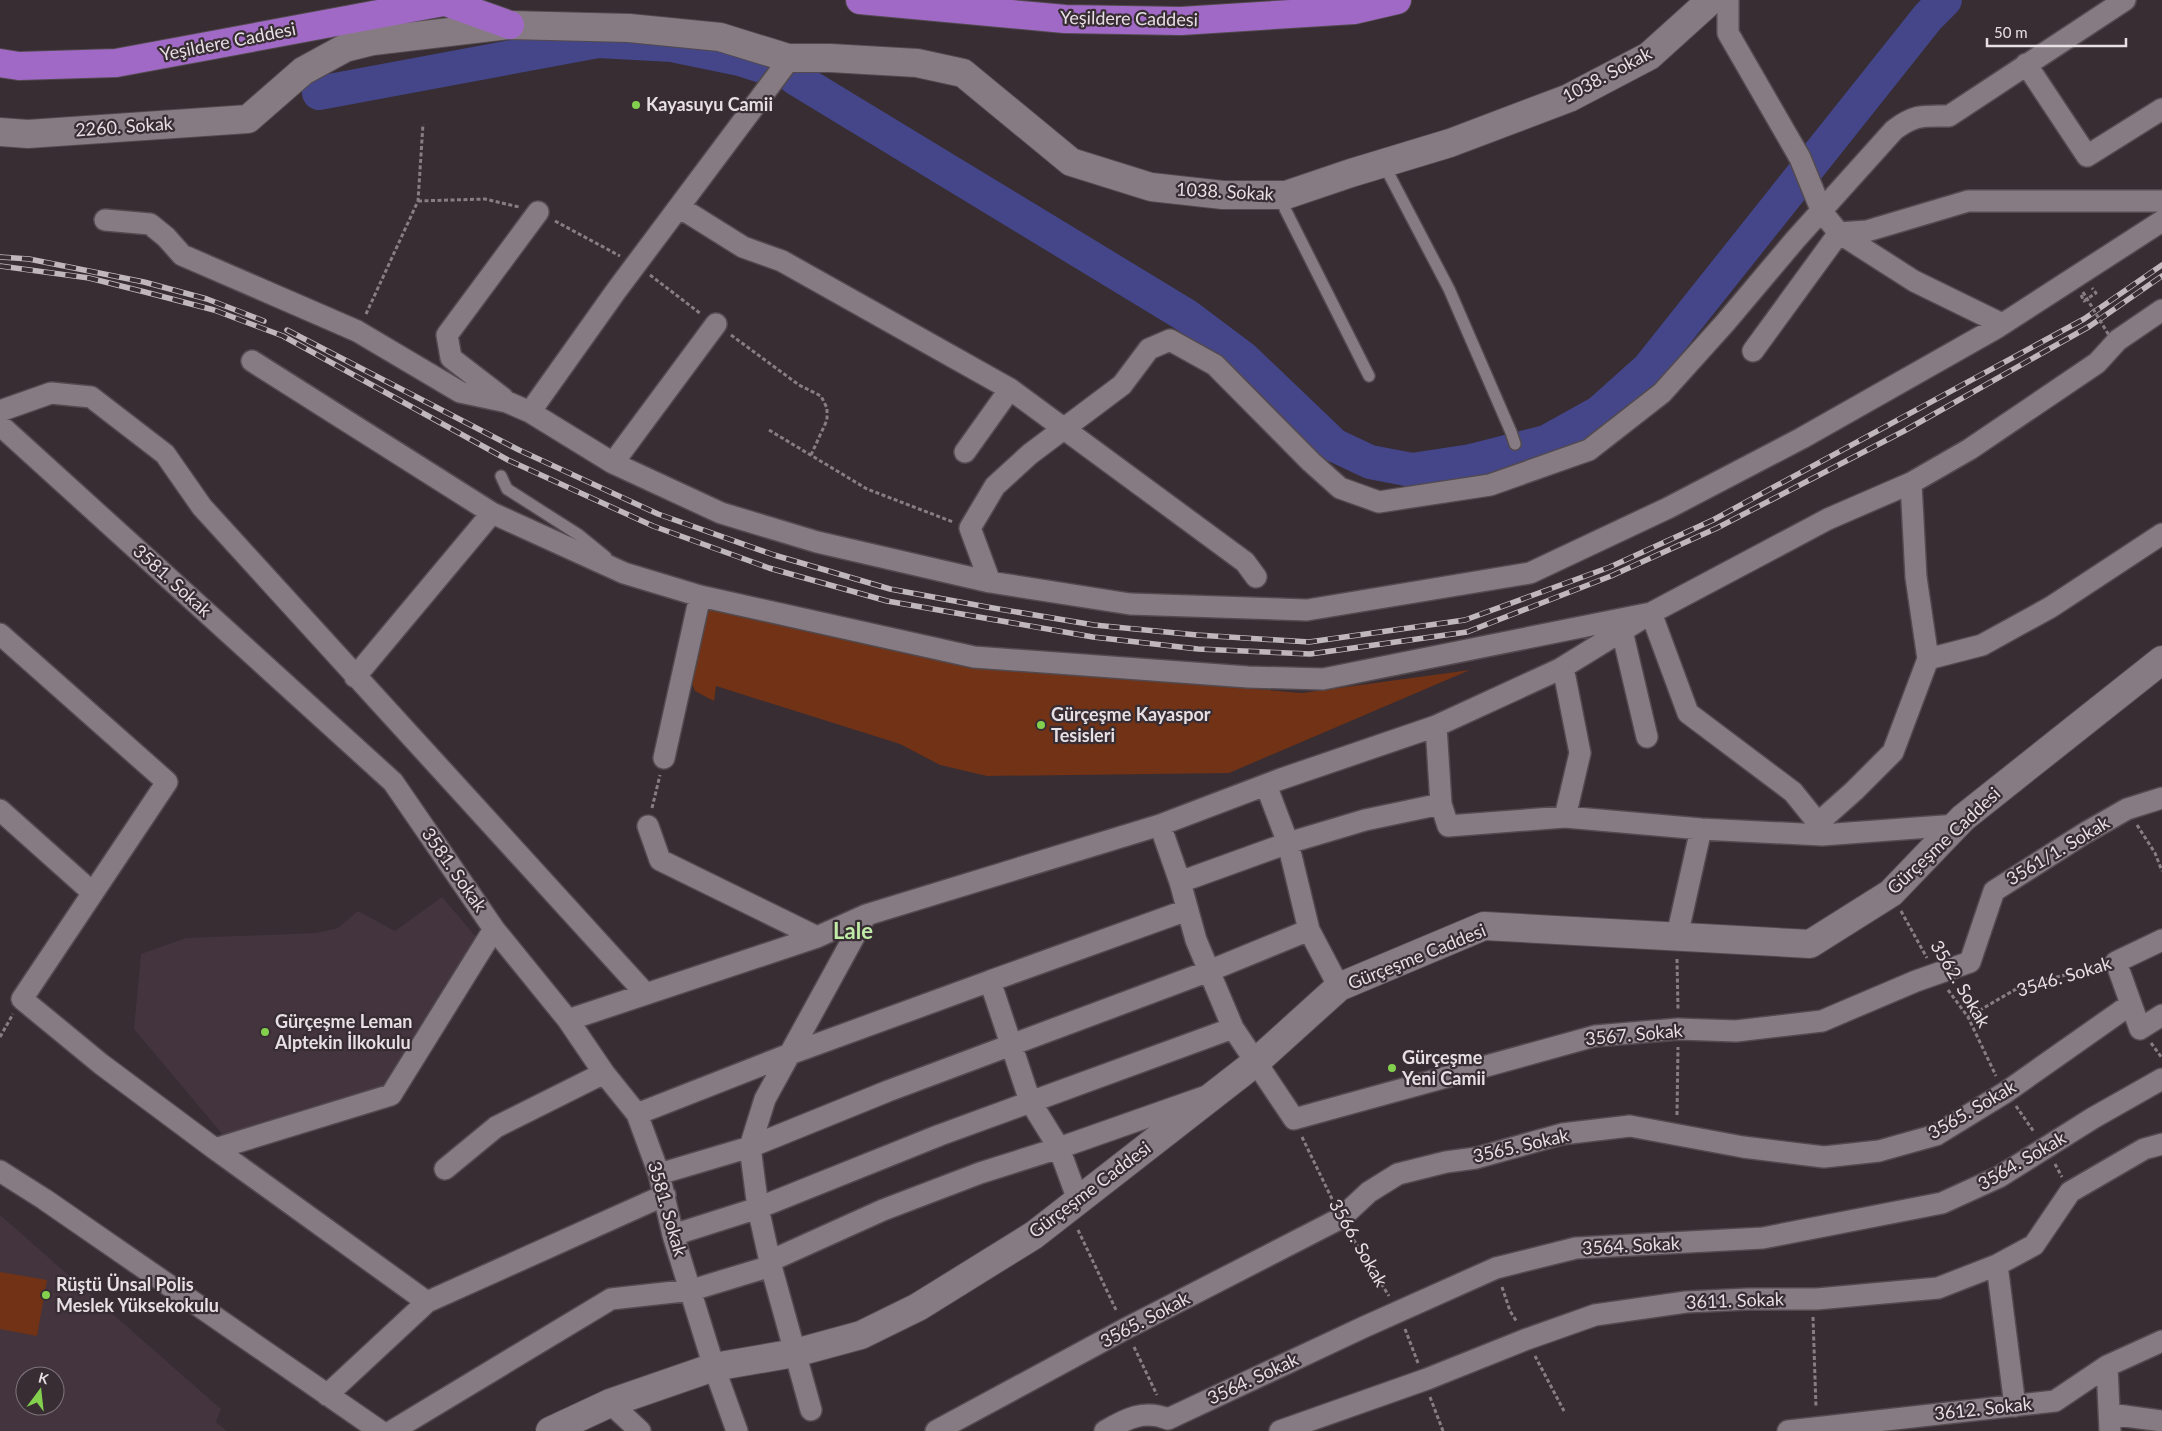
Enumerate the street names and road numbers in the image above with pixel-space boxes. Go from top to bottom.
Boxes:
street label: Yeşildere Caddesi [1060,6,1198,30]
street label: Yeşildere Caddesi [158,17,298,65]
street label: 1038. Sokak [1558,41,1656,107]
street label: 2260. Sokak [74,112,174,140]
street label: 1038. Sokak [1176,177,1275,205]
street label: 3581. Sokak [129,539,217,622]
street label: Gürçeşme Caddesi [1882,782,2004,898]
street label: 3561/1. Sokak [2002,810,2114,890]
street label: 3581. Sokak [418,823,492,916]
street label: Gürçeşme Caddesi [1345,918,1489,994]
street label: 3562. Sokak [1926,936,1996,1032]
street label: 3546. Sokak [2014,951,2114,1001]
street label: 3567. Sokak [1584,1019,1684,1049]
street label: 3565. Sokak [1924,1075,2020,1143]
street label: 3565. Sokak [1471,1123,1572,1167]
street label: 3564. Sokak [1974,1126,2070,1194]
street label: Gürçeşme Caddesi [1024,1136,1155,1242]
street label: 3581. Sokak [644,1159,692,1260]
street label: 3566. Sokak [1325,1195,1393,1291]
street label: 3564. Sokak [1582,1231,1681,1259]
street label: 3565. Sokak [1096,1286,1194,1352]
street label: 3611. Sokak [1686,1287,1785,1313]
street label: 3564. Sokak [1204,1347,1302,1409]
street label: 3612. Sokak [1933,1392,2034,1424]

